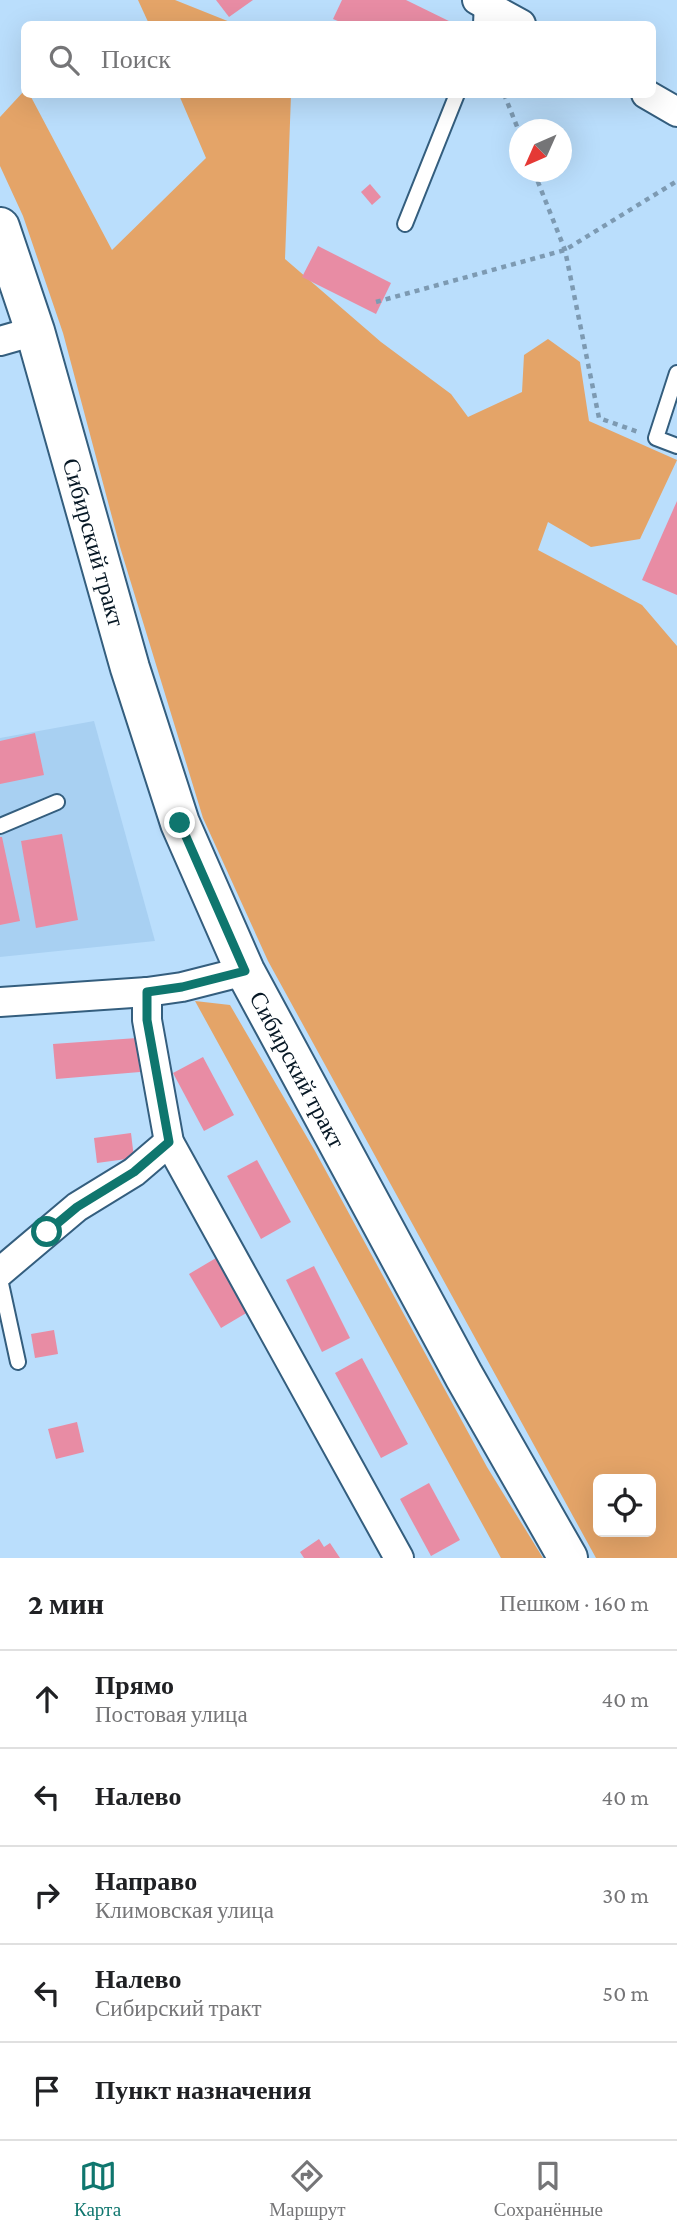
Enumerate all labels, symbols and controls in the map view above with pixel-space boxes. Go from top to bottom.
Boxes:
search box [21,21,656,98]
icon: search [45,41,83,79]
text: Поиск [101,45,171,74]
north arrow [509,119,572,182]
street label: Сибирский тракт [58,455,131,630]
route end [164,807,195,838]
street label: Сибирский тракт [245,986,352,1152]
route start [31,1216,62,1247]
map controls [593,1474,656,1537]
button: locate [593,1474,656,1537]
text: 2 мин [28,1587,104,1620]
text: Пешком · 160 m [500,1590,649,1616]
text: Прямо [95,1671,174,1700]
icon: ahead [28,1680,66,1718]
text: 40 m [601,1686,649,1712]
text: Постовая улица [95,1701,248,1727]
icon: left [28,1778,66,1816]
text: Налево [95,1782,181,1811]
text: 40 m [601,1784,649,1810]
text: Направо [95,1867,197,1896]
icon: right [28,1876,66,1914]
text: 30 m [602,1882,649,1908]
text: Климовская улица [95,1897,274,1923]
text: Налево [95,1965,181,1994]
icon: left [28,1974,66,2012]
text: 50 m [602,1980,649,2006]
text: Сибирский тракт [95,1995,261,2021]
icon: arrive [28,2072,66,2110]
text: Пункт назначения [95,2076,312,2105]
tab: Карта [74,2157,121,2221]
tab: Маршрут [269,2157,346,2221]
tab: Сохранённые [494,2157,603,2221]

